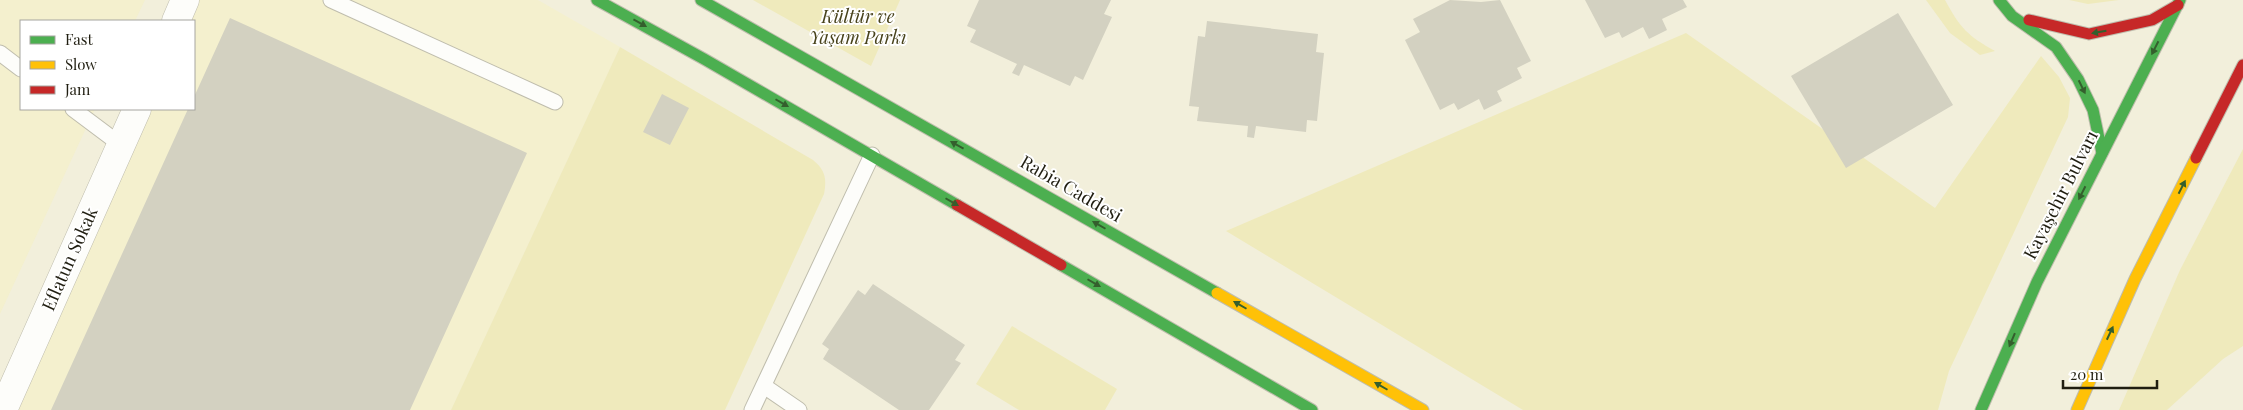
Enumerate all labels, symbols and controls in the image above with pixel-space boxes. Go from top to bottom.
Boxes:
park label: Kültür ve Yaşam Parkı [809,4,907,49]
one-way arrow [633,19,647,28]
legend [20,20,195,110]
text: Fast [65,29,94,49]
one-way arrow [2091,29,2107,37]
one-way arrow [2151,41,2159,56]
text: Slow [65,54,97,74]
text: Jam [64,79,91,99]
one-way arrow [2078,80,2086,94]
one-way arrow [775,99,788,108]
street label: Kayaşehir Bulvarı [2017,126,2103,263]
one-way arrow [951,140,964,149]
street label: Rabia Caddesi [1016,149,1127,227]
one-way arrow [2178,180,2186,194]
one-way arrow [2078,186,2086,200]
one-way arrow [946,198,959,207]
street label: Eflatun Sokak [36,203,103,314]
one-way arrow [1091,221,1106,229]
one-way arrow [1086,279,1101,287]
one-way arrow [1233,301,1246,310]
one-way arrow [2107,326,2115,340]
one-way arrow [2007,333,2015,347]
scale bar [2063,358,2157,390]
text: 20 m [2070,364,2104,384]
one-way arrow [1374,381,1388,390]

